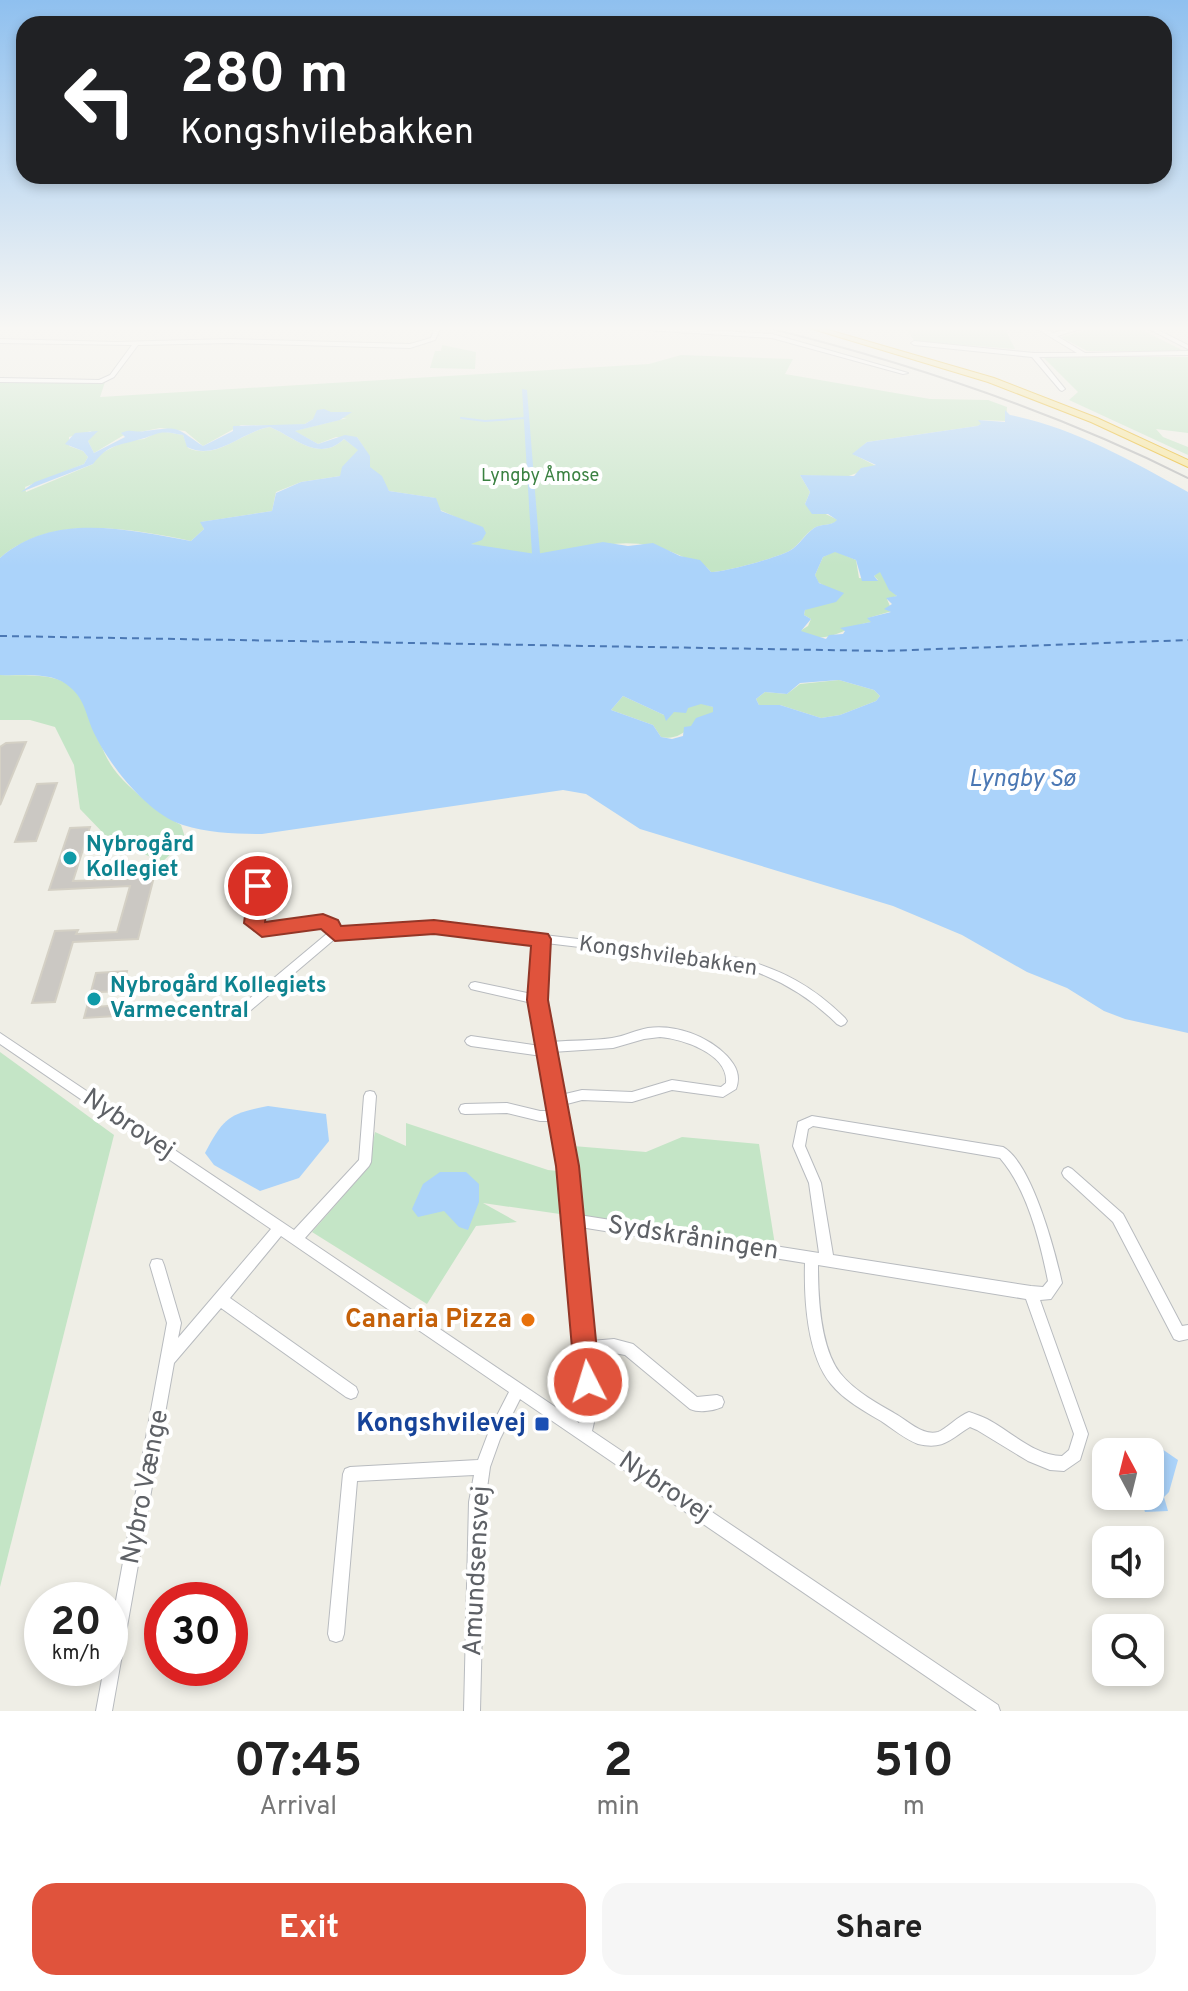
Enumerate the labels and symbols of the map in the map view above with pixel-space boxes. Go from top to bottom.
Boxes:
park label: Lyngby Åmose [481,465,599,488]
water label: Lyngby Sø [969,765,1077,795]
place label: Nybrogård Kollegiet [86,832,194,884]
marker: Nybrogård Kollegiet [61,849,79,867]
pin [224,852,292,920]
street label: Kongshvilebakken [577,931,759,983]
place label: Nybrogård Kollegiets Varmecentral [110,973,327,1025]
marker: Nybrogård Kollegiets Varmecentral [85,990,103,1008]
street label: Nybrovej [76,1082,180,1168]
street label: Sydskråningen [605,1209,781,1269]
place label: Canaria Pizza [345,1304,512,1337]
marker: Canaria Pizza [519,1311,537,1329]
position arrow [546,1340,630,1424]
street label: Nybro Vænge [115,1407,177,1567]
place label: Kongshvilevej [356,1408,526,1441]
marker: Kongshvilevej [533,1415,551,1433]
north arrow [1092,1438,1164,1510]
street label: Nybrovej [612,1445,716,1531]
street label: Amundsensvej [457,1485,499,1657]
speed limit sign: 30 [144,1582,248,1686]

